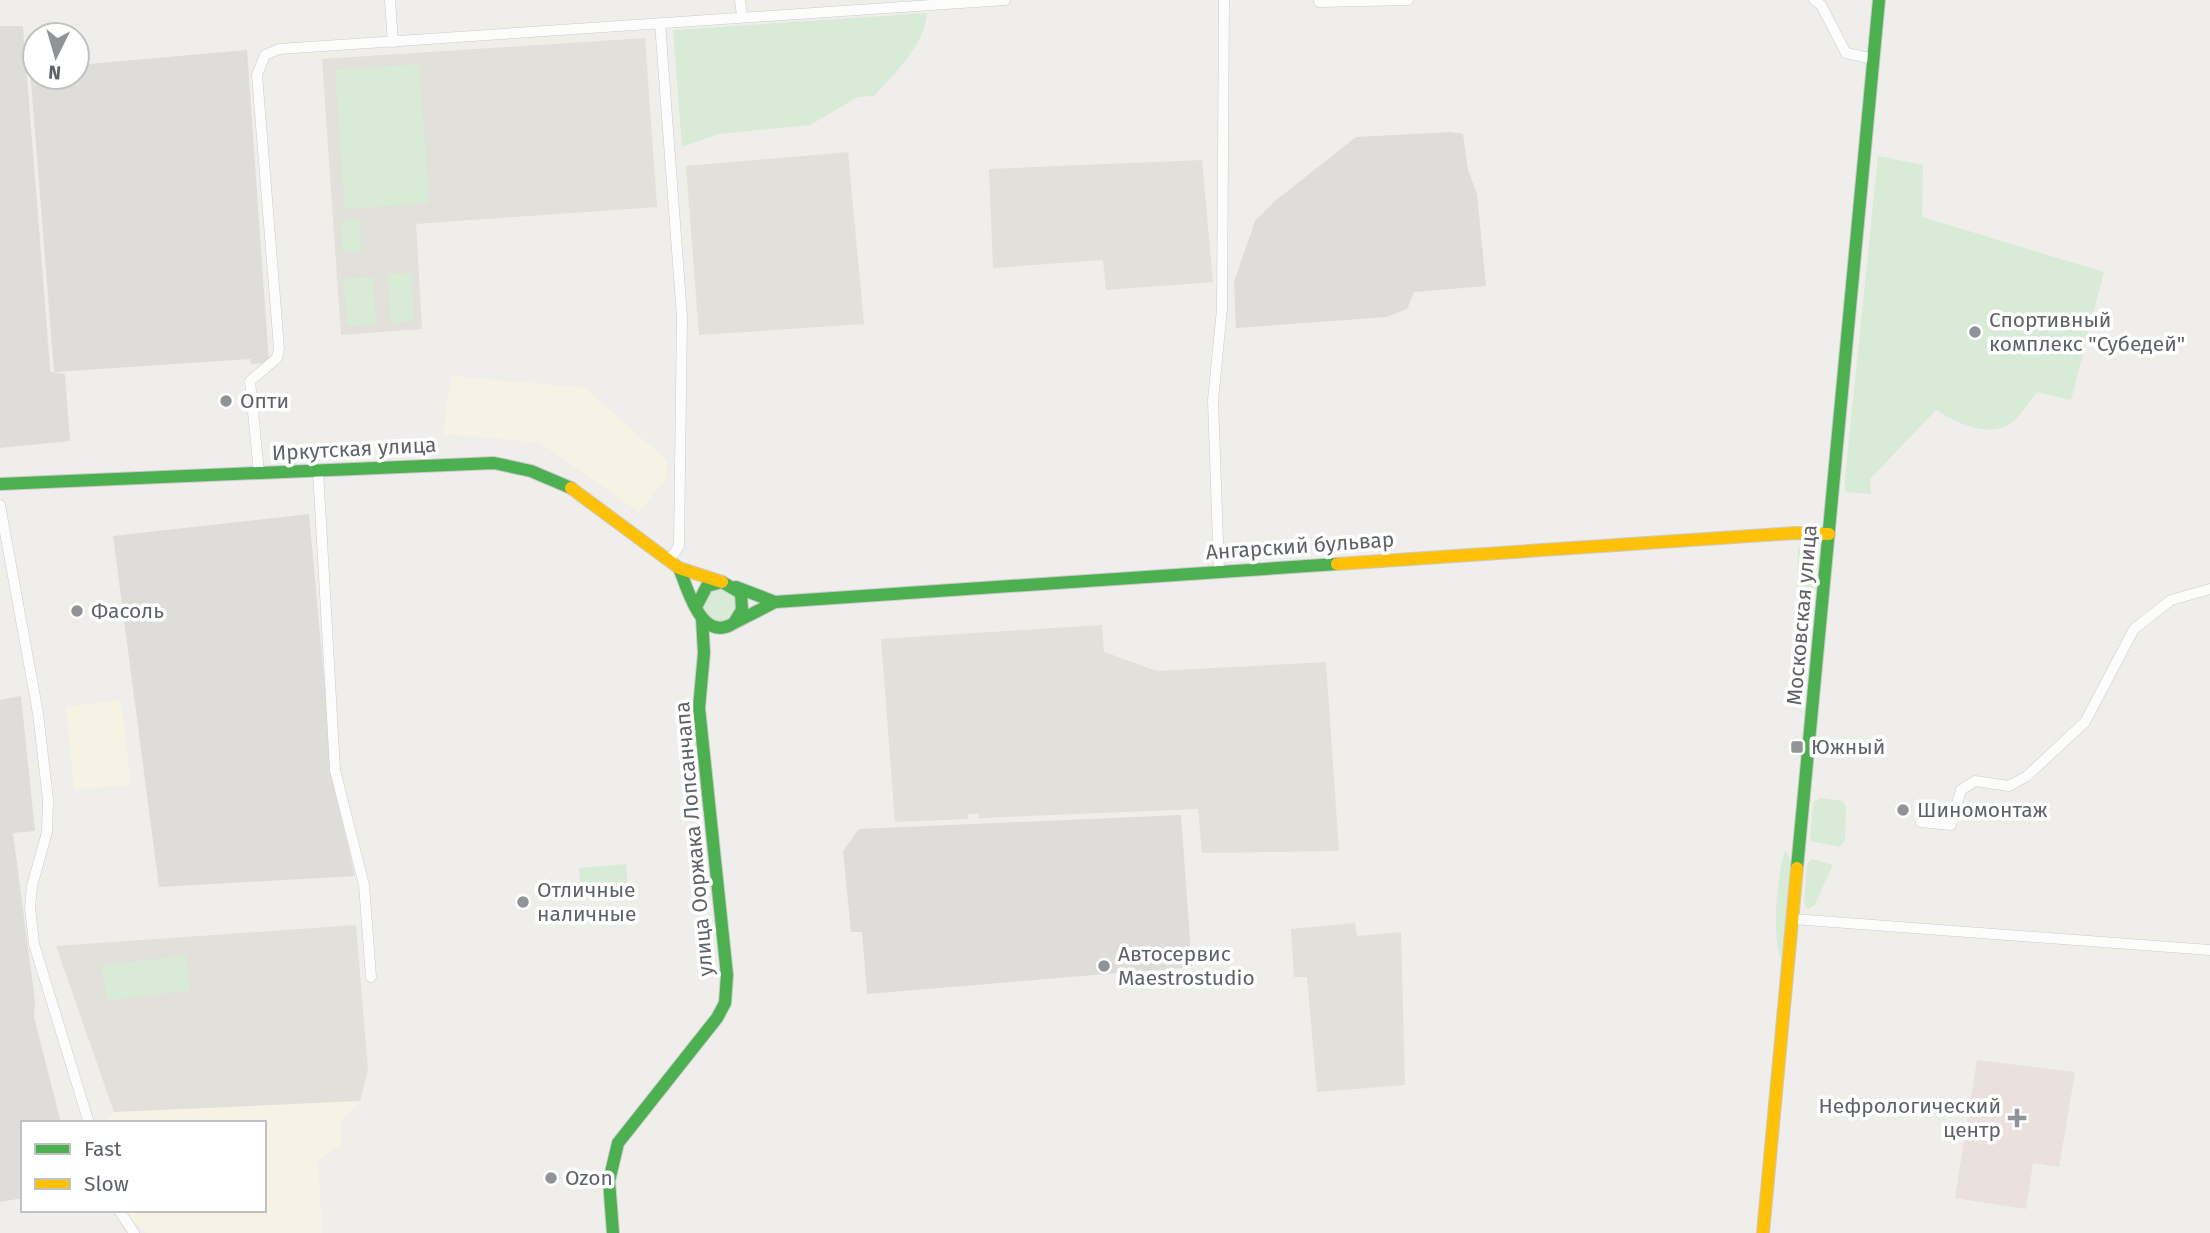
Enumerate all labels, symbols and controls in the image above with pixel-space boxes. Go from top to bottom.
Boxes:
north arrow [21,21,91,91]
text: N [47,60,62,84]
place label: Спортивный комплекс "Субедей" [1989,307,2185,357]
marker: Спортивный комплекс "Субедей" [1967,324,1983,340]
place label: Опти [240,388,289,414]
marker: Опти [218,393,234,409]
street label: Иркутская улица [271,432,437,466]
street label: Московская улица [1781,524,1823,706]
street label: Ангарский бульвар [1205,526,1395,566]
place label: Фасоль [91,598,164,624]
marker: Фасоль [69,603,85,619]
street label: улица Ооржака Лопсанчапа [669,700,719,978]
place label: Южный [1811,734,1885,760]
marker: Южный [1789,739,1805,755]
place label: Шиномонтаж [1917,797,2048,823]
marker: Шиномонтаж [1895,802,1911,818]
place label: Отличные наличные [537,877,636,927]
marker: Отличные наличные [515,894,531,910]
place label: Автосервис Maestrostudio [1118,941,1255,991]
marker: Автосервис Maestrostudio [1096,958,1112,974]
place label: Нефрологический центр [1818,1093,2001,1143]
marker: Нефрологический центр [2007,1108,2027,1128]
legend [21,1121,266,1212]
text: Fast [84,1136,122,1162]
place label: Ozon [565,1165,613,1191]
marker: Ozon [543,1170,559,1186]
text: Slow [84,1171,129,1197]

